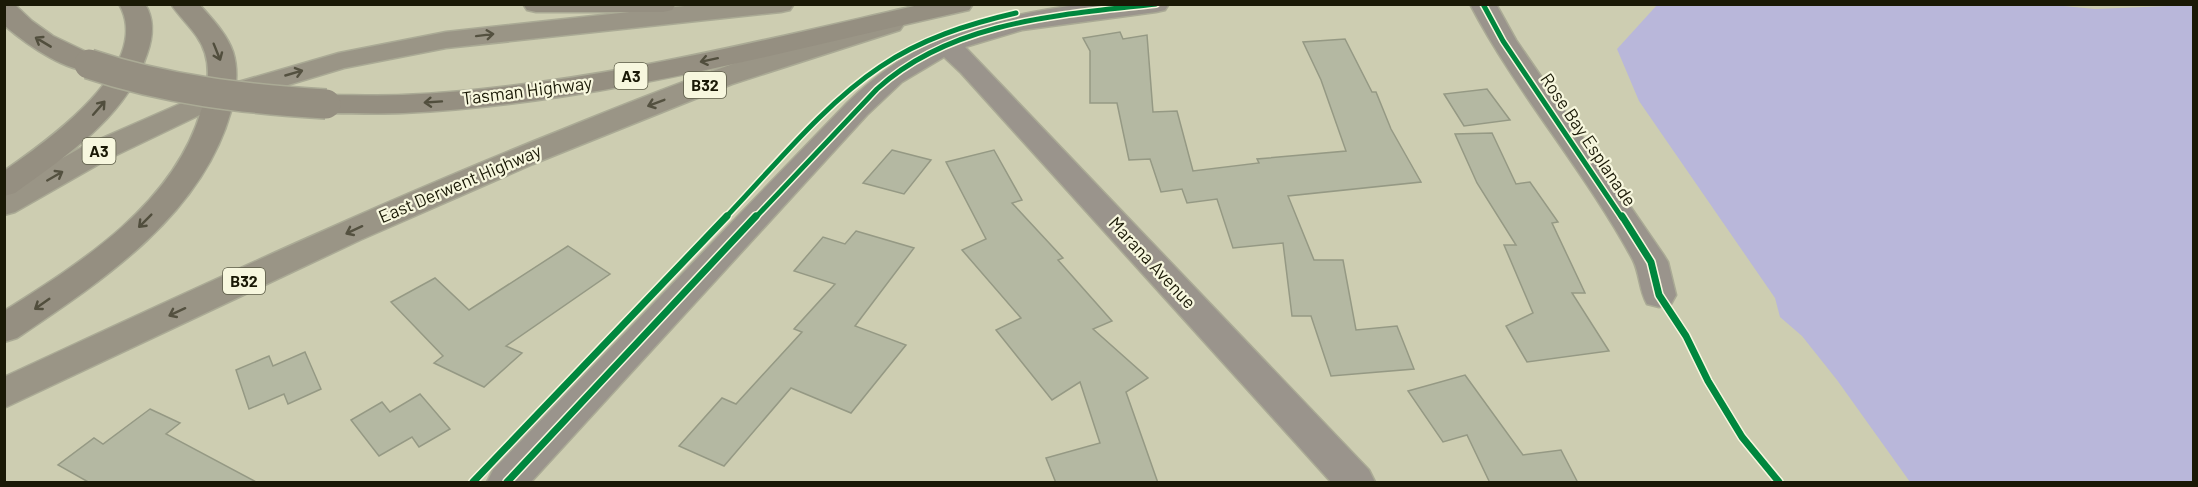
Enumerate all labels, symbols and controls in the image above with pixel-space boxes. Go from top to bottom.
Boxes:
one-way arrow [474,29,494,40]
one-way arrow [35,36,52,48]
one-way arrow [212,42,223,60]
one-way arrow [700,55,719,67]
road number: A3 [614,63,648,89]
one-way arrow [284,67,303,78]
street label: Rose Bay Esplanade [1536,69,1642,210]
street label: Tasman Highway [461,71,593,109]
road number: B32 [684,72,726,98]
one-way arrow [424,96,444,107]
one-way arrow [647,98,665,109]
one-way arrow [93,100,106,116]
road number: A3 [82,138,116,164]
street label: East Derwent Highway [375,139,544,227]
one-way arrow [46,169,63,181]
street label: Marana Avenue [1105,212,1201,313]
one-way arrow [137,214,152,229]
one-way arrow [346,225,364,236]
road number: B32 [223,268,265,294]
one-way arrow [34,298,50,310]
one-way arrow [169,306,187,318]

